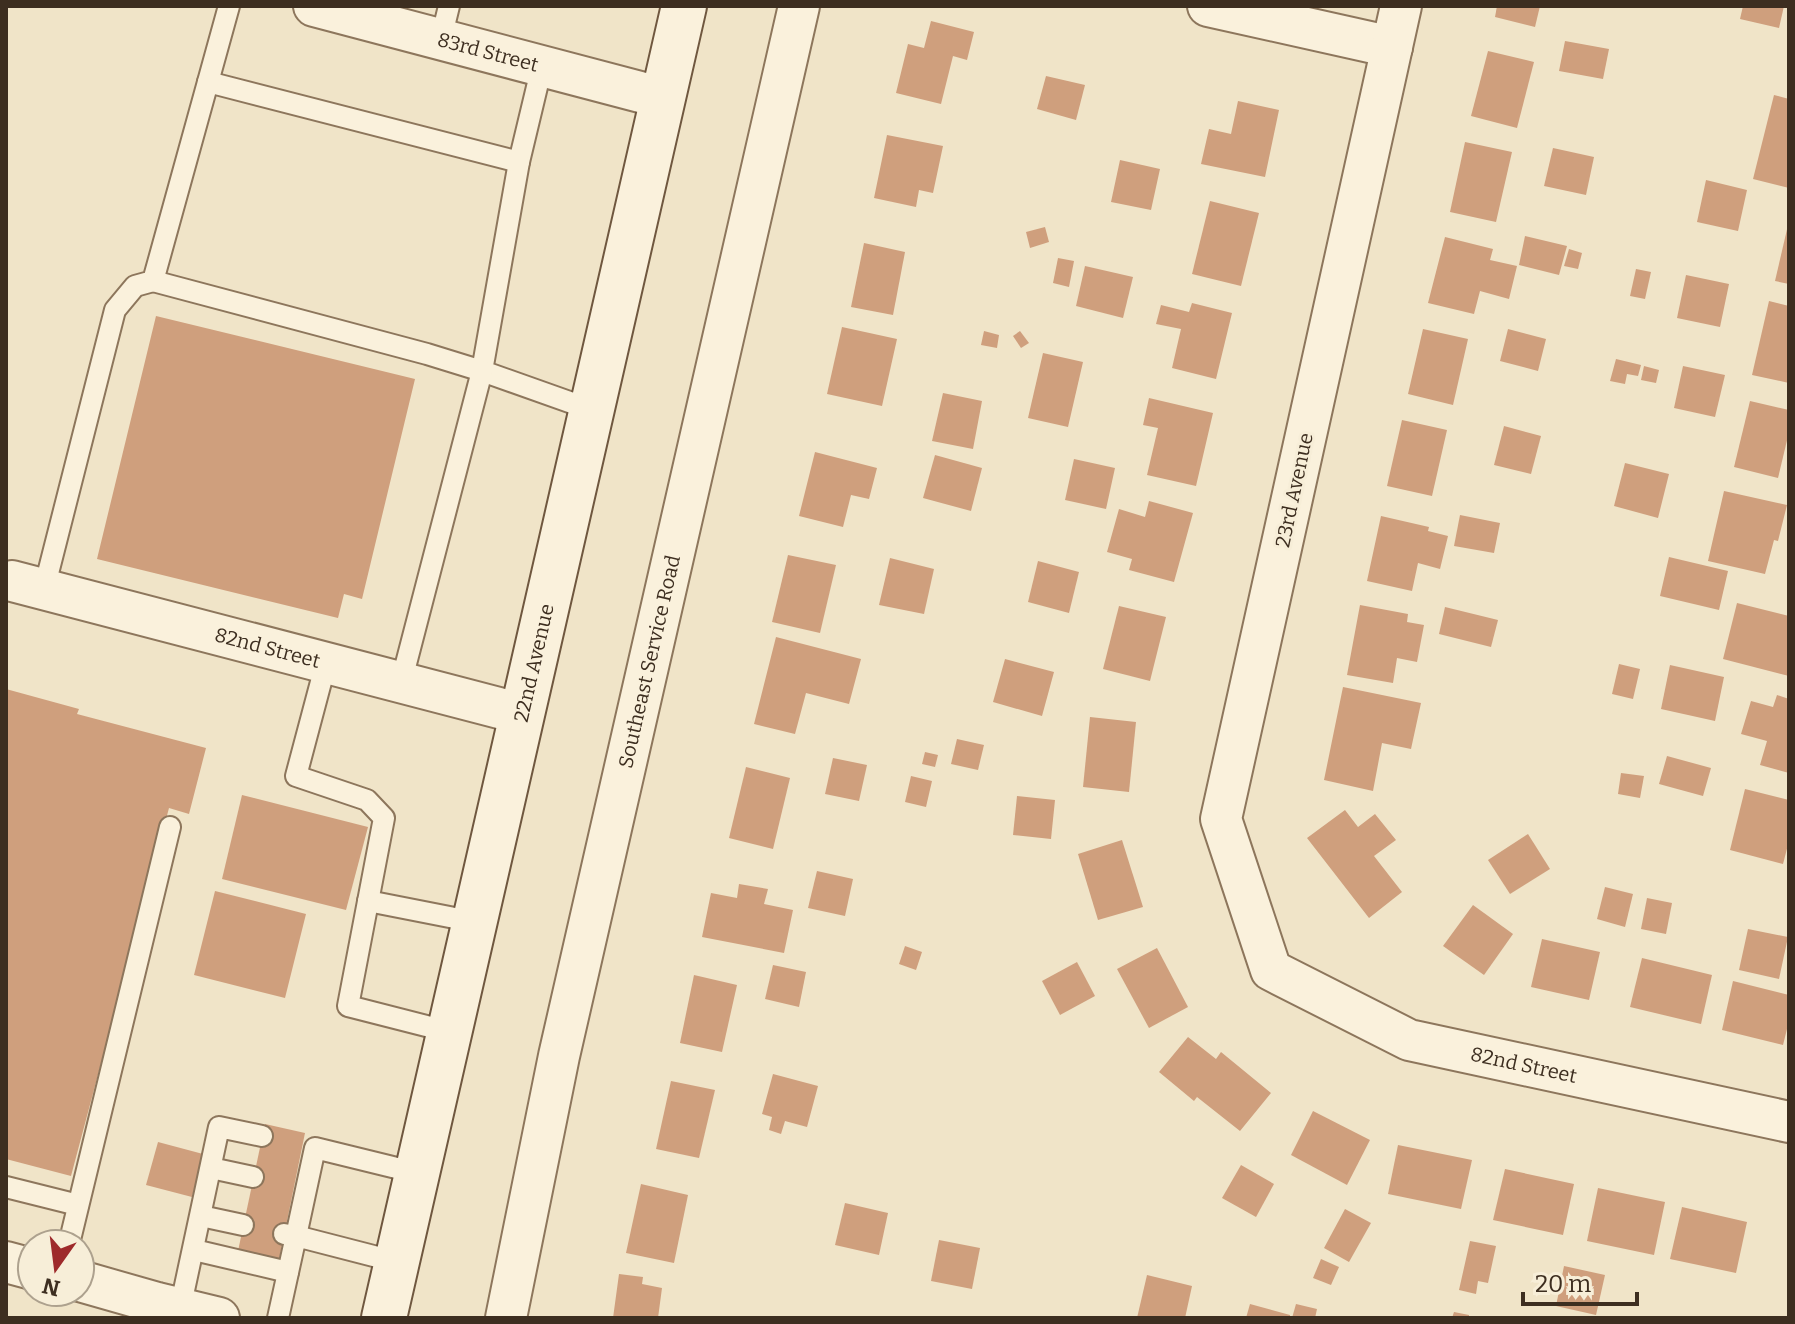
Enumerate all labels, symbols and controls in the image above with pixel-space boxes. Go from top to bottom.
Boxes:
street label: 83rd Street [435,27,541,77]
street label: 23rd Avenue [1270,431,1318,549]
street label: Southeast Service Road [613,553,685,770]
street label: 22nd Avenue [509,601,559,724]
street label: 82nd Street [212,622,323,673]
street label: 82nd Street [1469,1042,1579,1088]
north arrow [16,1228,96,1308]
scale bar [1523,1256,1637,1306]
text: 20 m [1535,1270,1591,1298]
text: N [40,1272,63,1302]

